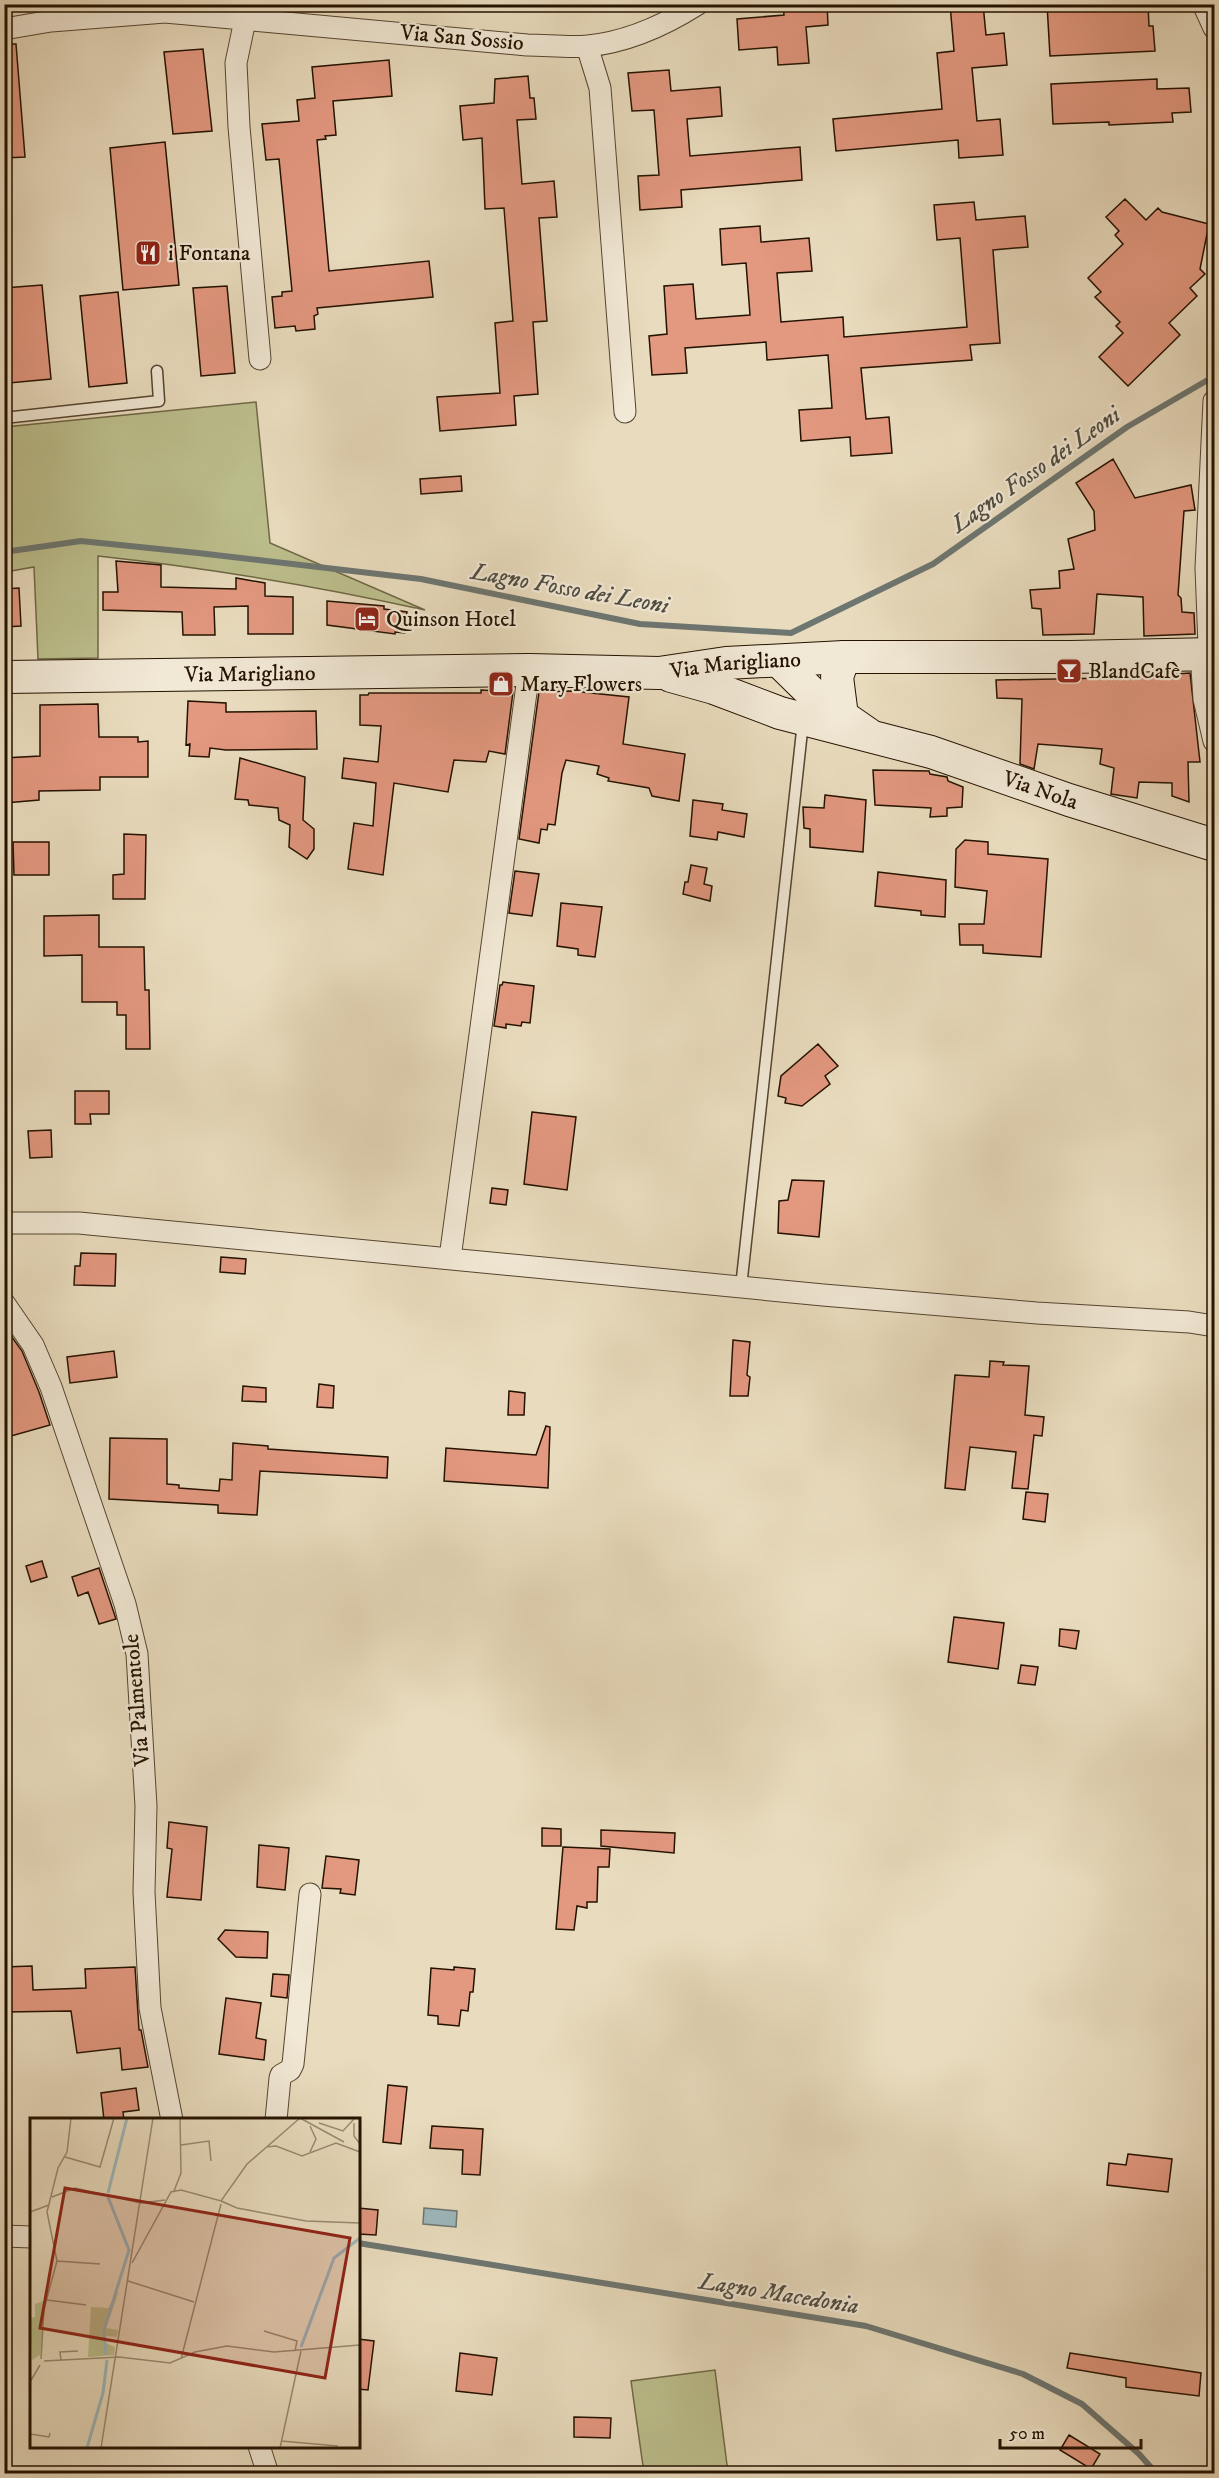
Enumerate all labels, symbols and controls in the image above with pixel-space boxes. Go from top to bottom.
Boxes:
street label: Via San Sossio [398,19,525,57]
restaurant icon: i Fontana [133,238,163,268]
place label: i Fontana [168,240,251,267]
water label: Lagno Fosso dei Leoni [944,399,1128,541]
water label: Lagno Fosso dei Leoni [467,557,673,621]
hotel icon: Quinson Hotel [352,604,382,634]
place label: Quinson Hotel [386,606,516,633]
street label: Via Marigliano [667,646,801,685]
bar icon: BlandCafè [1054,656,1084,686]
place label: BlandCafè [1088,658,1180,685]
street label: Via Marigliano [183,659,316,688]
shop icon: Mary Flowers [486,669,516,699]
place label: Mary Flowers [520,671,642,698]
street label: Via Nola [998,764,1082,816]
street label: Via Palmentole [118,1633,156,1768]
inset map [30,2118,360,2448]
water label: Lagno Macedonia [695,2266,861,2321]
scale bar [1000,2412,1141,2450]
text: 50 m [1009,2423,1045,2445]

